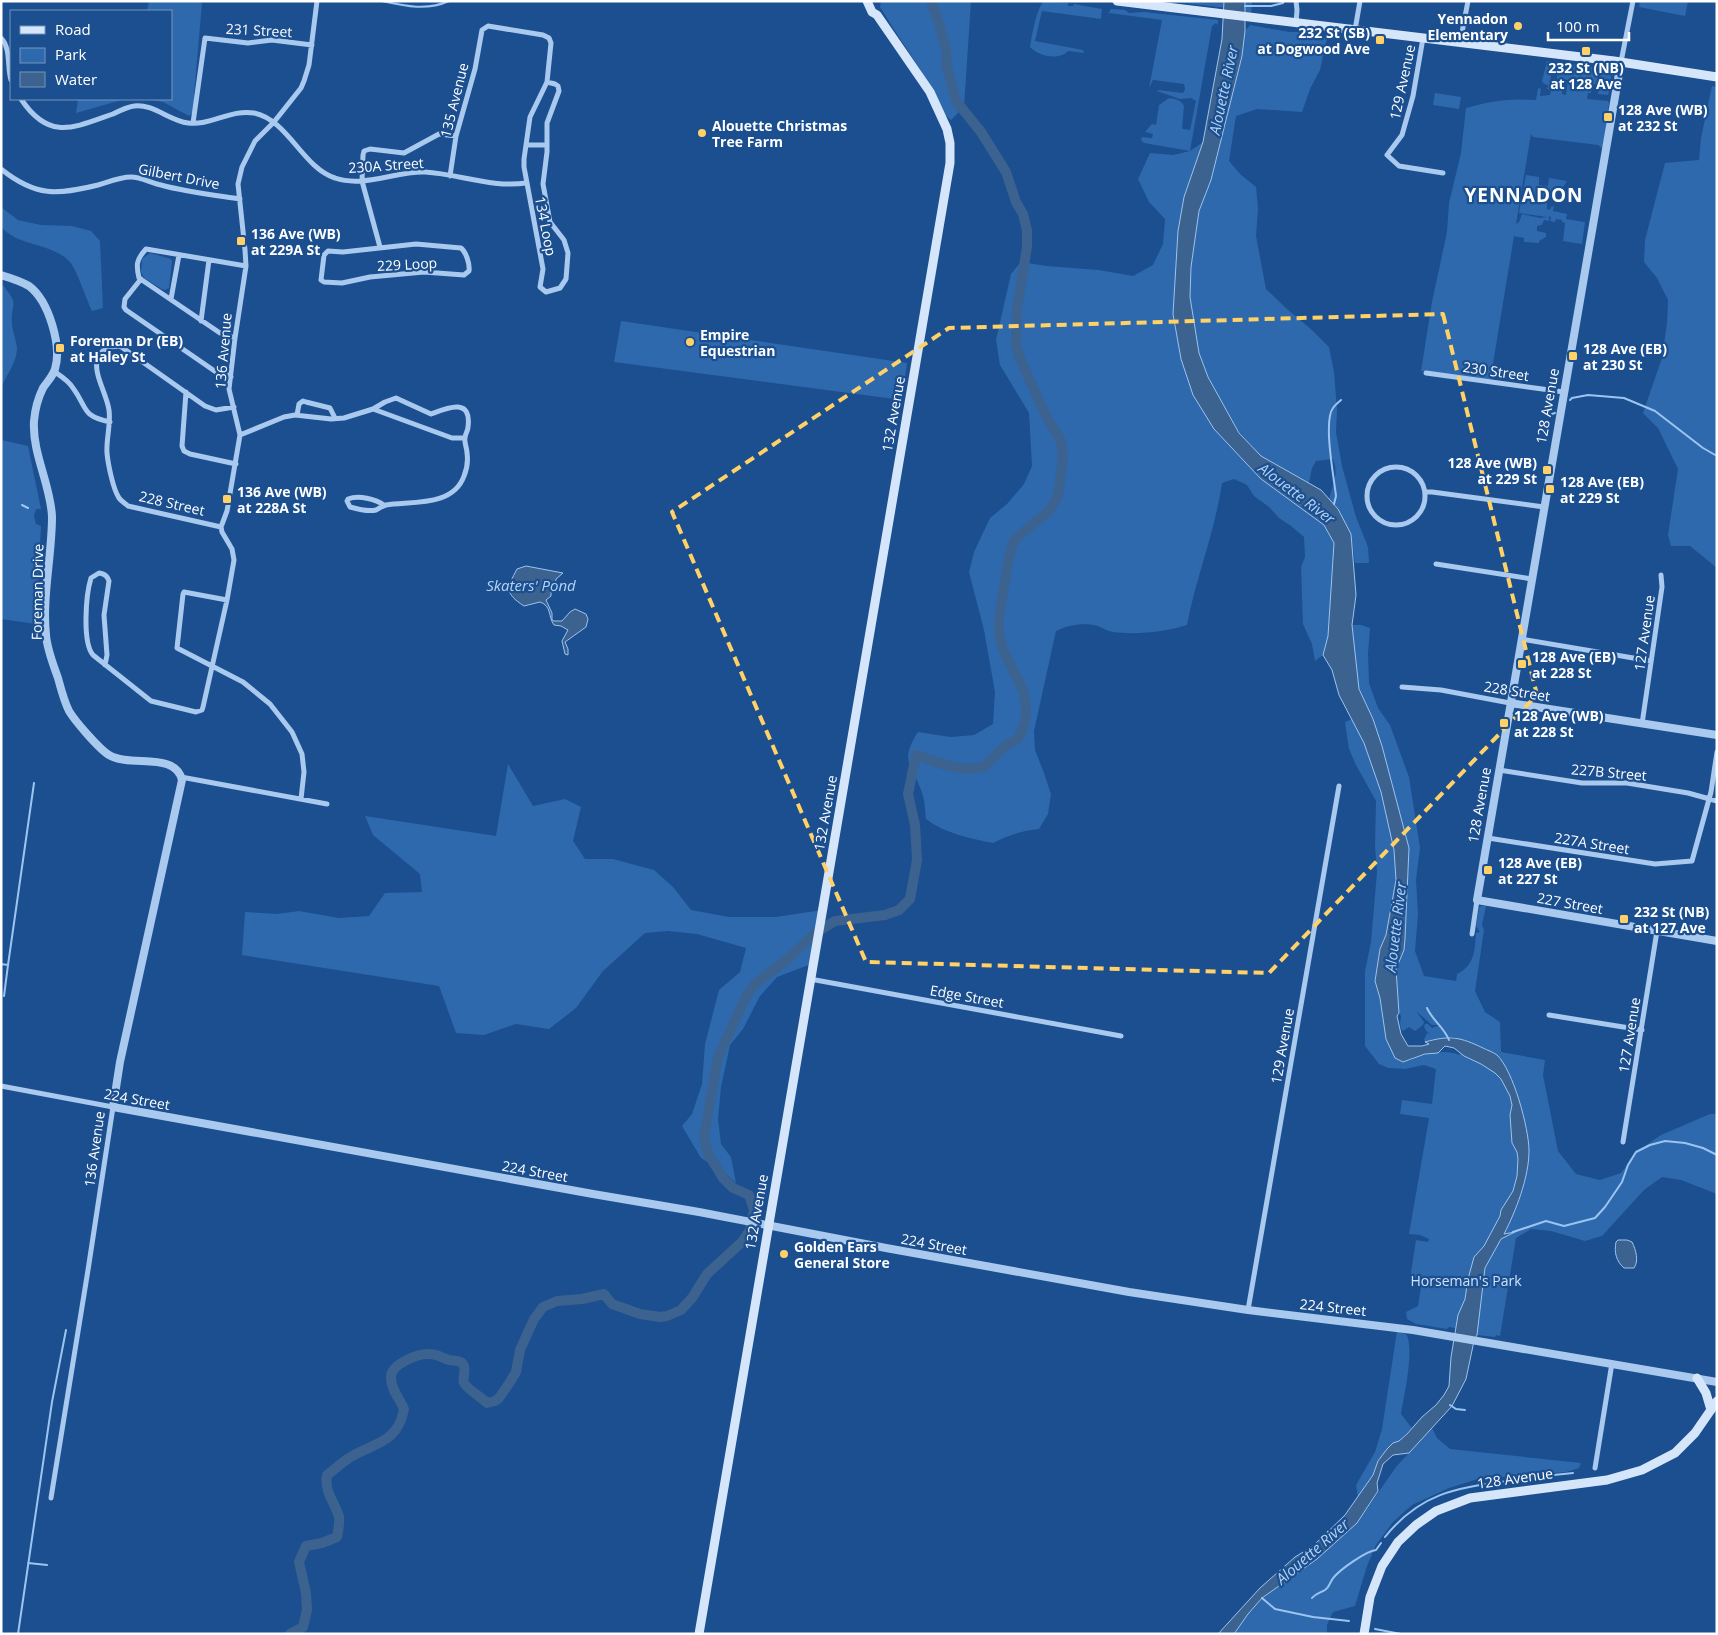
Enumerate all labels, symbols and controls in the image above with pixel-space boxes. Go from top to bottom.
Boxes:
place label: Yennadon Elementary [1428,9,1508,44]
legend [10,10,172,100]
scale bar [1548,10,1629,42]
text: 100 m [1556,16,1600,36]
text: Road [55,19,91,39]
street label: 231 Street [225,19,293,41]
marker: Yennadon Elementary [1512,20,1524,32]
place label: 232 St (SB) at Dogwood Ave [1257,23,1370,58]
marker: 232 St (SB) at Dogwood Ave [1374,34,1386,46]
water label: Alouette River [1204,43,1242,137]
street label: 129 Avenue [1385,43,1419,121]
text: Park [55,44,86,64]
marker: 232 St (NB) at 128 Ave [1580,45,1592,57]
place label: 232 St (NB) at 128 Ave [1548,58,1624,93]
street label: 135 Avenue [436,61,472,139]
text: Water [55,69,97,89]
place label: 128 Ave (WB) at 232 St [1618,100,1708,135]
marker: 128 Ave (WB) at 232 St [1602,111,1614,123]
place label: Alouette Christmas Tree Farm [712,116,847,151]
marker: Alouette Christmas Tree Farm [696,127,708,139]
street label: 230A Street [348,153,424,177]
street label: Gilbert Drive [137,159,221,193]
district label: YENNADON [1464,182,1584,208]
street label: 134 Loop [531,195,561,257]
place label: 136 Ave (WB) at 229A St [251,224,341,259]
marker: 136 Ave (WB) at 229A St [235,235,247,247]
street label: 229 Loop [376,253,438,275]
street label: 136 Avenue [210,312,236,390]
place label: Empire Equestrian [700,325,776,360]
place label: Foreman Dr (EB) at Haley St [70,331,183,366]
marker: Empire Equestrian [684,336,696,348]
place label: 128 Ave (EB) at 230 St [1583,339,1667,374]
marker: Foreman Dr (EB) at Haley St [54,342,66,354]
marker: 128 Ave (EB) at 230 St [1567,350,1579,362]
street label: 230 Street [1462,357,1530,385]
street label: 128 Avenue [1531,367,1563,445]
street label: 132 Avenue [877,375,909,453]
place label: 128 Ave (WB) at 229 St [1447,453,1537,488]
water label: Alouette River [1254,457,1340,529]
marker: 128 Ave (WB) at 229 St [1541,464,1553,476]
place label: 128 Ave (EB) at 229 St [1560,472,1644,507]
place label: 136 Ave (WB) at 228A St [237,482,327,517]
marker: 128 Ave (EB) at 229 St [1544,483,1556,495]
street label: 228 Street [137,486,207,520]
marker: 136 Ave (WB) at 228A St [221,493,233,505]
street label: Foreman Drive [27,543,47,640]
water label: Skaters' Pond [486,575,576,595]
street label: 127 Avenue [1629,594,1659,672]
place label: 128 Ave (EB) at 228 St [1532,647,1616,682]
marker: 128 Ave (EB) at 228 St [1516,658,1528,670]
street label: 228 Street [1483,676,1551,706]
place label: 128 Ave (WB) at 228 St [1514,706,1604,741]
marker: 128 Ave (WB) at 228 St [1498,717,1510,729]
street label: 227B Street [1570,759,1648,785]
street label: 128 Avenue [1463,766,1495,844]
street label: 132 Avenue [809,774,841,852]
street label: 227A Street [1553,828,1631,858]
place label: 128 Ave (EB) at 227 St [1498,853,1582,888]
marker: 128 Ave (EB) at 227 St [1482,864,1494,876]
water label: Alouette River [1379,880,1411,974]
street label: 227 Street [1535,888,1605,918]
place label: 232 St (NB) at 127 Ave [1634,902,1710,937]
marker: 232 St (NB) at 127 Ave [1618,913,1630,925]
street label: Edge Street [929,980,1005,1012]
street label: 127 Avenue [1614,996,1644,1074]
street label: 129 Avenue [1266,1007,1298,1085]
street label: 224 Street [102,1084,172,1114]
street label: 136 Avenue [79,1110,109,1188]
street label: 224 Street [500,1156,570,1186]
street label: 132 Avenue [740,1173,772,1251]
street label: 224 Street [899,1229,969,1259]
place label: Golden Ears General Store [794,1237,890,1272]
marker: Golden Ears General Store [778,1248,790,1260]
park label: Horseman's Park [1411,1271,1522,1290]
street label: 224 Street [1299,1294,1367,1320]
street label: 128 Avenue [1476,1463,1554,1493]
water label: Alouette River [1270,1513,1354,1589]

